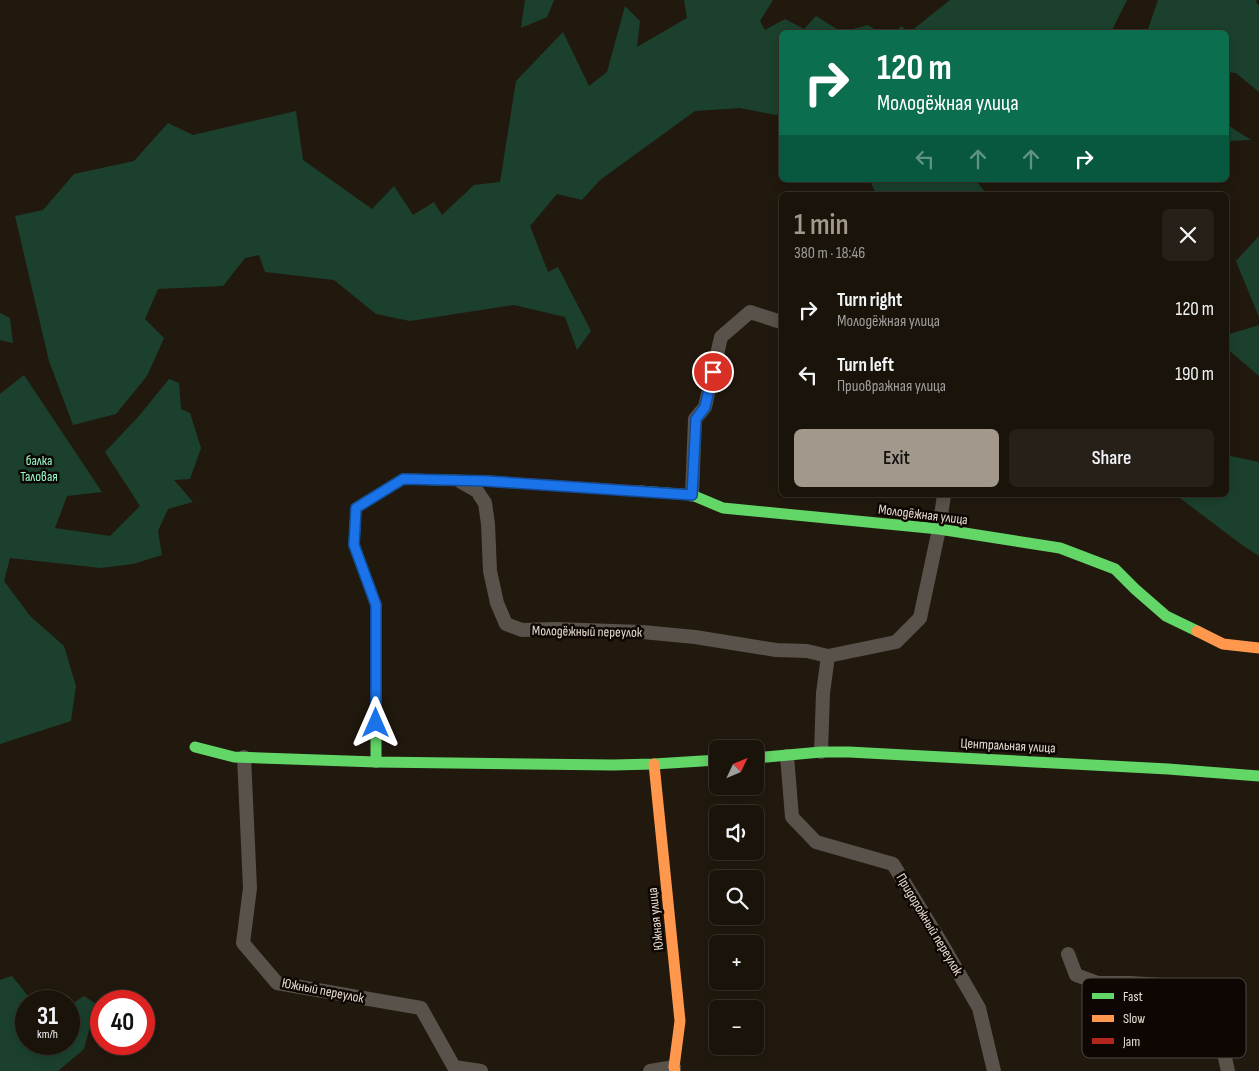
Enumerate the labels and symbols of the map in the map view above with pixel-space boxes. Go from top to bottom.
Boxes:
pin [692,351,734,393]
park label: балка Таловая [20,452,58,485]
street label: Молодёжная улица [877,501,969,528]
street label: Молодёжный переулок [532,622,643,641]
position arrow [349,696,401,748]
street label: Центральная улица [960,735,1056,756]
north arrow [709,740,764,795]
street label: Придорожный переулок [892,870,967,979]
street label: Южная улица [644,887,667,951]
street label: Южный переулок [280,974,366,1007]
legend [1082,978,1246,1058]
text: Fast [1123,988,1143,1005]
speed limit sign: 40 [90,990,155,1055]
text: Slow [1123,1010,1145,1027]
text: Jam [1122,1033,1140,1050]

